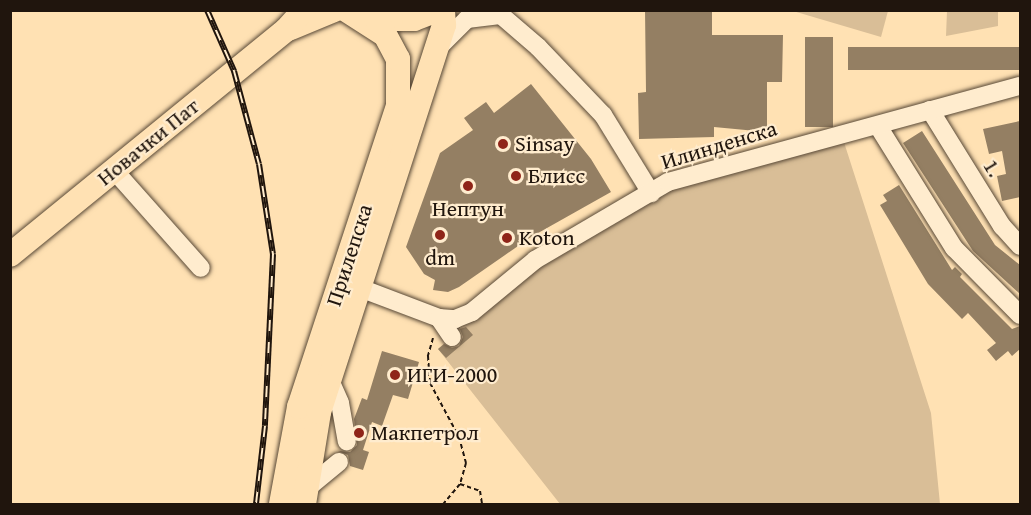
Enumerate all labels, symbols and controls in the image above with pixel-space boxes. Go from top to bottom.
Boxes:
street label: Новачки Пат [92,93,204,191]
street label: Илинденска [658,115,780,175]
place label: Sinsay [515,131,574,157]
marker: Sinsay [496,137,510,151]
street label: 1. [978,154,1008,182]
place label: Блисс [528,163,585,189]
marker: Блисс [509,169,523,183]
marker: Нептун [461,179,475,193]
place label: Нептун [432,196,504,222]
street label: Прилепска [320,201,378,309]
place label: Koton [519,225,575,251]
marker: dm [433,228,447,242]
marker: Koton [500,231,514,245]
place label: dm [425,245,455,271]
place label: ИГИ-2000 [407,362,497,388]
marker: ИГИ-2000 [388,368,402,382]
place label: Макпетрол [371,420,479,446]
marker: Макпетрол [352,426,366,440]

